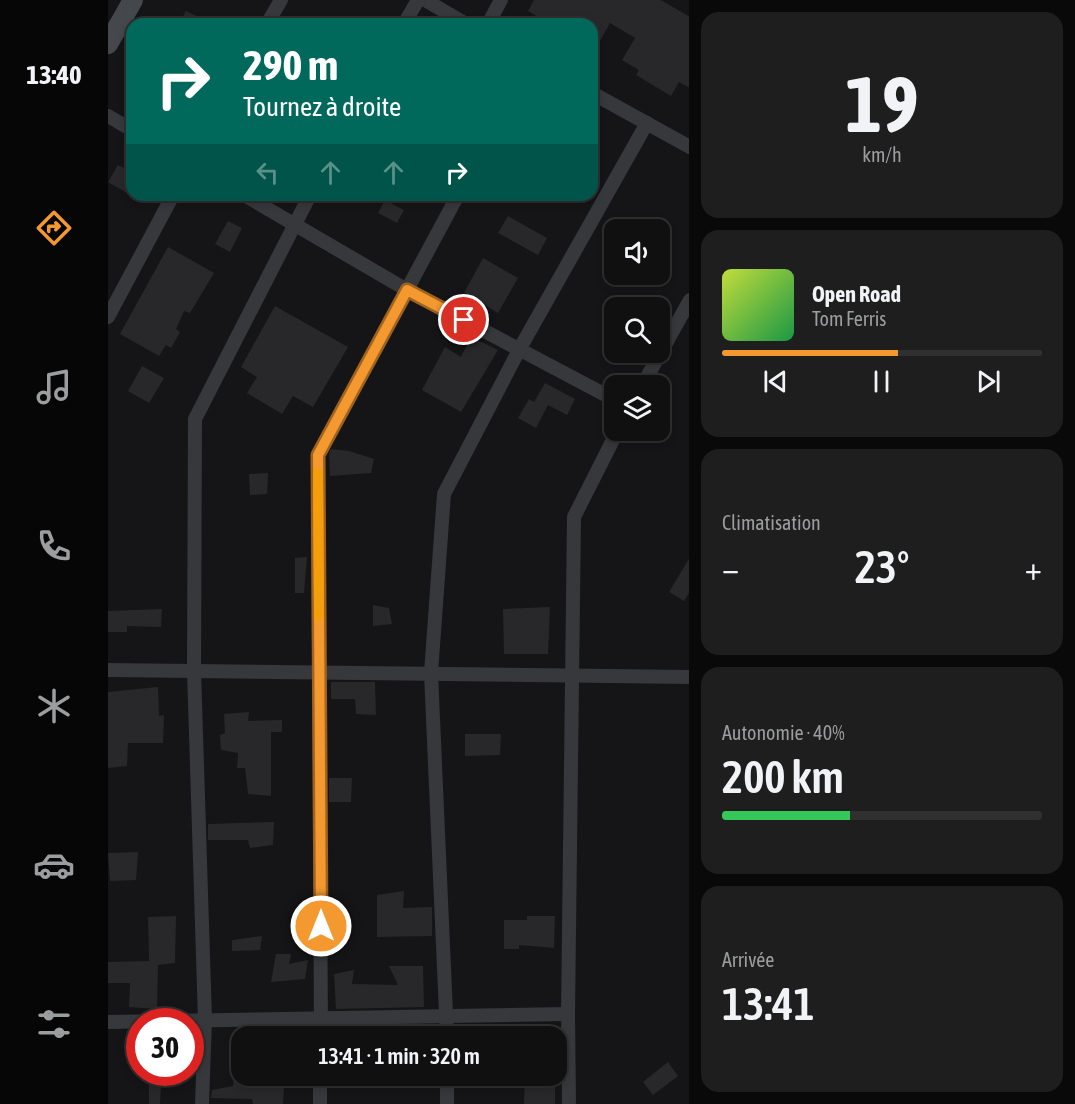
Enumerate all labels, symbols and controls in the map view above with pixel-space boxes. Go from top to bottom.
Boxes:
text: 290 m [243,41,338,89]
icon: right [144,42,222,120]
text: 13:40 [26,59,82,90]
text: 19 [845,59,919,149]
text: Tournez à droite [243,91,401,122]
text: km/h [862,143,902,166]
icon: left [251,156,284,189]
icon: ahead [314,156,347,189]
icon: ahead [377,156,410,189]
icon: right [440,156,473,189]
icon: directions [33,207,75,249]
map controls [604,219,670,441]
button: sound [604,219,670,285]
text: Open Road [812,281,901,307]
pin [438,294,489,345]
button: search [604,297,670,363]
icon: arrive [447,303,480,336]
text: Tom Ferris [812,307,886,330]
icon: previous [759,365,792,398]
icon: pause [865,365,898,398]
icon: next [972,365,1005,398]
icon: music [33,366,75,408]
button: layers [604,375,670,441]
text: Climatisation [722,511,821,534]
icon: phone [33,525,75,567]
text: 23° [855,541,909,593]
text: − [722,549,739,587]
text: + [1025,549,1042,587]
icon: climate [33,685,75,727]
text: Autonomie · 40% [722,721,845,744]
text: 200 km [722,751,844,803]
icon: car [33,844,75,886]
position arrow [289,894,353,958]
text: Arrivée [722,948,774,971]
text: 13:41 [722,978,815,1030]
icon: filters [33,1003,75,1045]
speed limit sign: 30 [126,1008,204,1086]
text: 13:41 · 1 min · 320 m [318,1043,480,1069]

